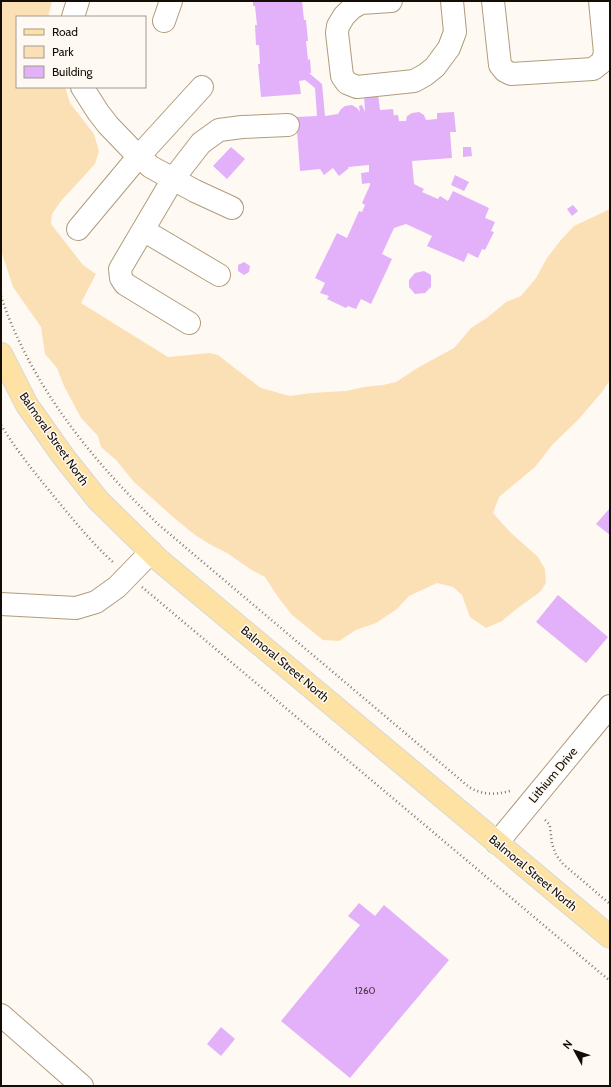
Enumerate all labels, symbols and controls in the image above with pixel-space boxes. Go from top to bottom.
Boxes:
legend [16,16,146,88]
text: Road [52,24,78,39]
text: Park [52,44,74,59]
text: Building [52,64,94,79]
street label: Balmoral Street North [17,389,92,488]
street label: Balmoral Street North [238,622,333,705]
street label: Lithium Drive [525,744,580,806]
street label: Balmoral Street North [486,831,581,914]
house number: 1260 [354,984,376,997]
north arrow [555,1031,595,1071]
text: N [559,1037,575,1052]

